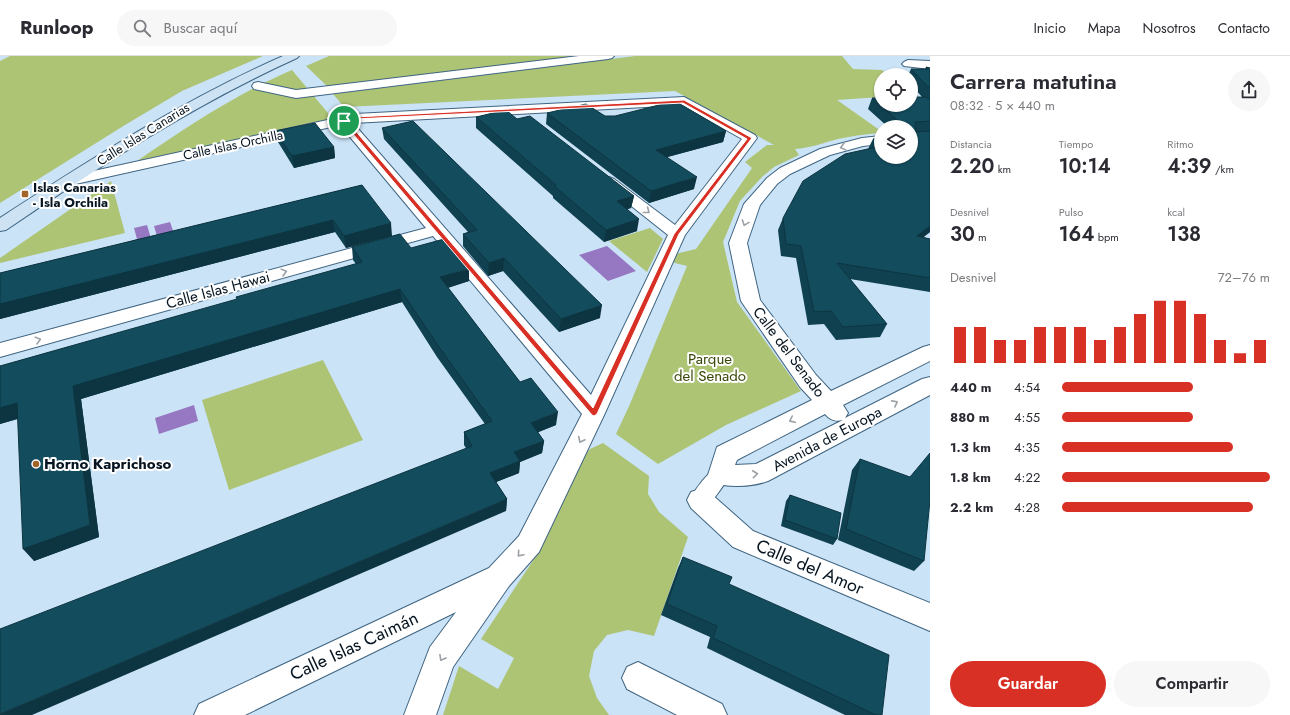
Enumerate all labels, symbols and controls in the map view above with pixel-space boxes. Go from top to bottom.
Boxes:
search box [117,10,397,46]
text: Runloop [20,14,93,41]
icon: search [131,17,153,39]
text: Buscar aquí [163,17,237,39]
text: Inicio [1033,18,1066,38]
text: Mapa [1088,18,1121,38]
text: Nosotros [1143,18,1196,38]
text: Contacto [1218,18,1270,38]
text: Carrera matutina [950,65,1117,97]
map controls [874,68,918,164]
button: locate [874,68,918,112]
button: share [1228,69,1270,111]
text: 08:32 · 5 × 440 m [950,96,1055,115]
street label: Calle Islas Canarias [93,98,193,170]
pin [327,104,361,138]
icon: arrive [333,110,355,132]
button: layers [874,120,918,164]
street label: Calle Islas Orchilla [181,125,285,165]
text: Distancia [950,136,992,152]
text: Tiempo [1059,136,1093,152]
text: Ritmo [1167,136,1194,152]
one-way arrow [840,142,847,151]
text: 2.20 [950,152,994,181]
text: 10:14 [1059,152,1111,181]
text: 4:39 [1167,152,1212,181]
text: km [994,161,1011,177]
text: /km [1212,161,1234,177]
place label: Islas Canarias - Isla Orchila [33,178,116,212]
marker: Islas Canarias - Isla Orchila [20,189,30,199]
text: Desnivel [950,204,989,220]
text: Pulso [1059,204,1083,220]
text: kcal [1167,204,1185,220]
one-way arrow [643,206,650,213]
one-way arrow [742,220,750,227]
text: 30 [950,220,975,249]
text: 164 [1059,220,1095,249]
text: 138 [1167,220,1201,249]
text: m [975,229,987,245]
text: bpm [1095,229,1119,245]
street label: Calle Islas Hawai [164,266,272,314]
one-way arrow [281,268,288,277]
text: Desnivel [950,268,996,287]
text: 72–76 m [1218,268,1270,287]
street label: Calle del Senado [748,302,830,402]
one-way arrow [34,336,41,345]
park label: Parque del Senado [674,348,746,387]
text: 440 m [950,378,991,397]
text: 4:54 [1014,378,1040,397]
street label: Avenida de Europa [768,401,886,477]
one-way arrow [891,401,899,408]
text: 880 m [950,408,989,427]
text: 4:55 [1014,408,1040,427]
one-way arrow [788,415,796,423]
one-way arrow [578,435,586,443]
text: 1.3 km [950,438,991,457]
text: 4:35 [1014,438,1040,457]
place label: Horno Kaprichoso [44,453,172,475]
marker: Horno Kaprichoso [31,459,41,469]
text: 1.8 km [950,468,991,487]
text: 4:22 [1014,468,1040,487]
one-way arrow [751,470,758,479]
text: 2.2 km [950,498,993,517]
text: 4:28 [1014,498,1040,517]
street label: Calle del Amor [752,533,869,602]
one-way arrow [517,549,524,556]
street label: Calle Islas Caimán [286,605,422,687]
one-way arrow [440,654,447,661]
button: Guardar [950,661,1106,707]
button: Compartir [1114,661,1270,707]

